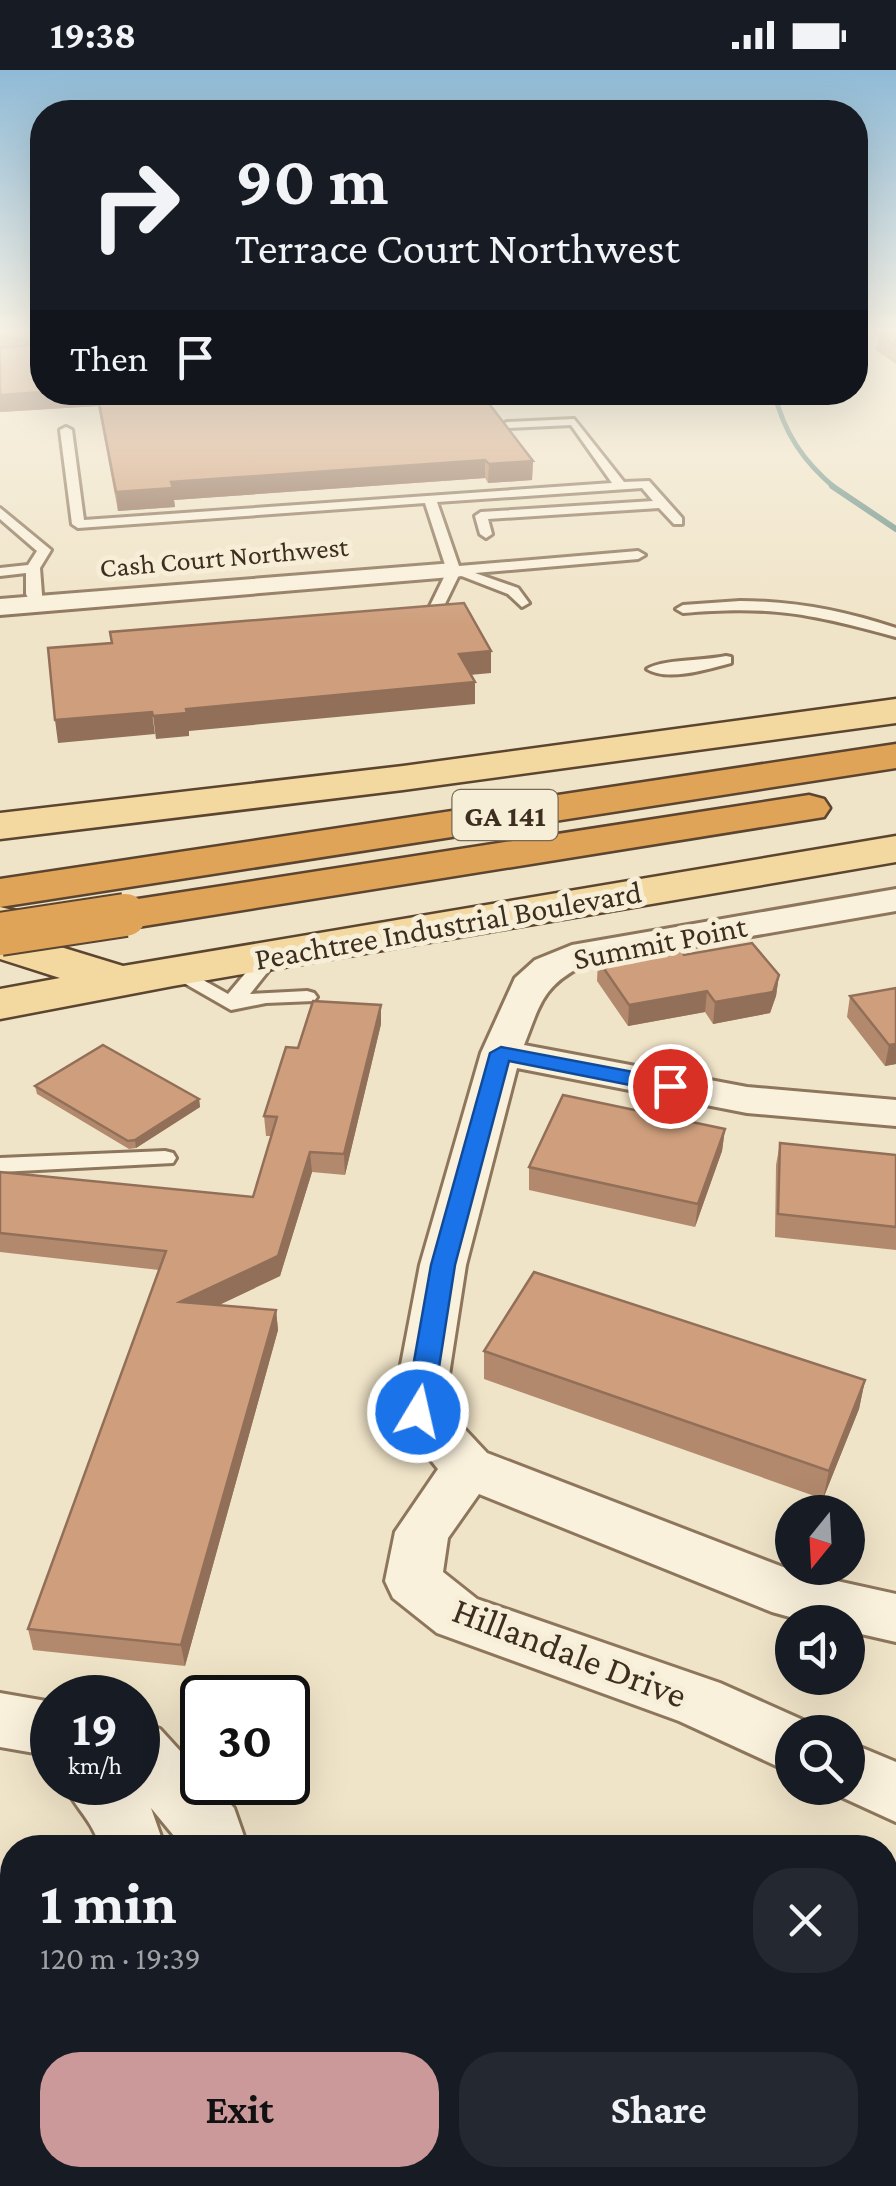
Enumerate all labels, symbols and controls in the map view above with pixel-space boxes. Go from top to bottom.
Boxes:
text: 19:38 [50,14,136,56]
icon: right [70,140,200,270]
text: 90 m [235,141,388,219]
text: Terrace Court Northwest [235,223,680,273]
icon: arrive [168,330,223,385]
text: Then [70,337,148,379]
street label: Cash Court Northwest [98,531,350,583]
road number: GA 141 [452,790,558,840]
street label: Peachtree Industrial Boulevard [252,873,645,977]
street label: Summit Point [570,907,750,976]
pin [628,1044,713,1129]
icon: arrive [643,1059,698,1114]
position arrow [366,1360,470,1464]
north arrow [775,1495,865,1585]
map controls [775,1495,865,1805]
street label: Hillandale Drive [447,1588,693,1716]
button: sound [775,1605,865,1695]
speed limit sign: 30 [180,1675,310,1805]
text: 19 [72,1700,118,1756]
button: search [775,1715,865,1805]
text: km/h [68,1752,122,1779]
button: close [753,1868,858,1973]
text: 1 min [40,1869,177,1936]
text: 120 m · 19:39 [40,1940,201,1976]
button: Exit [40,2052,439,2167]
button: Share [459,2052,858,2167]

